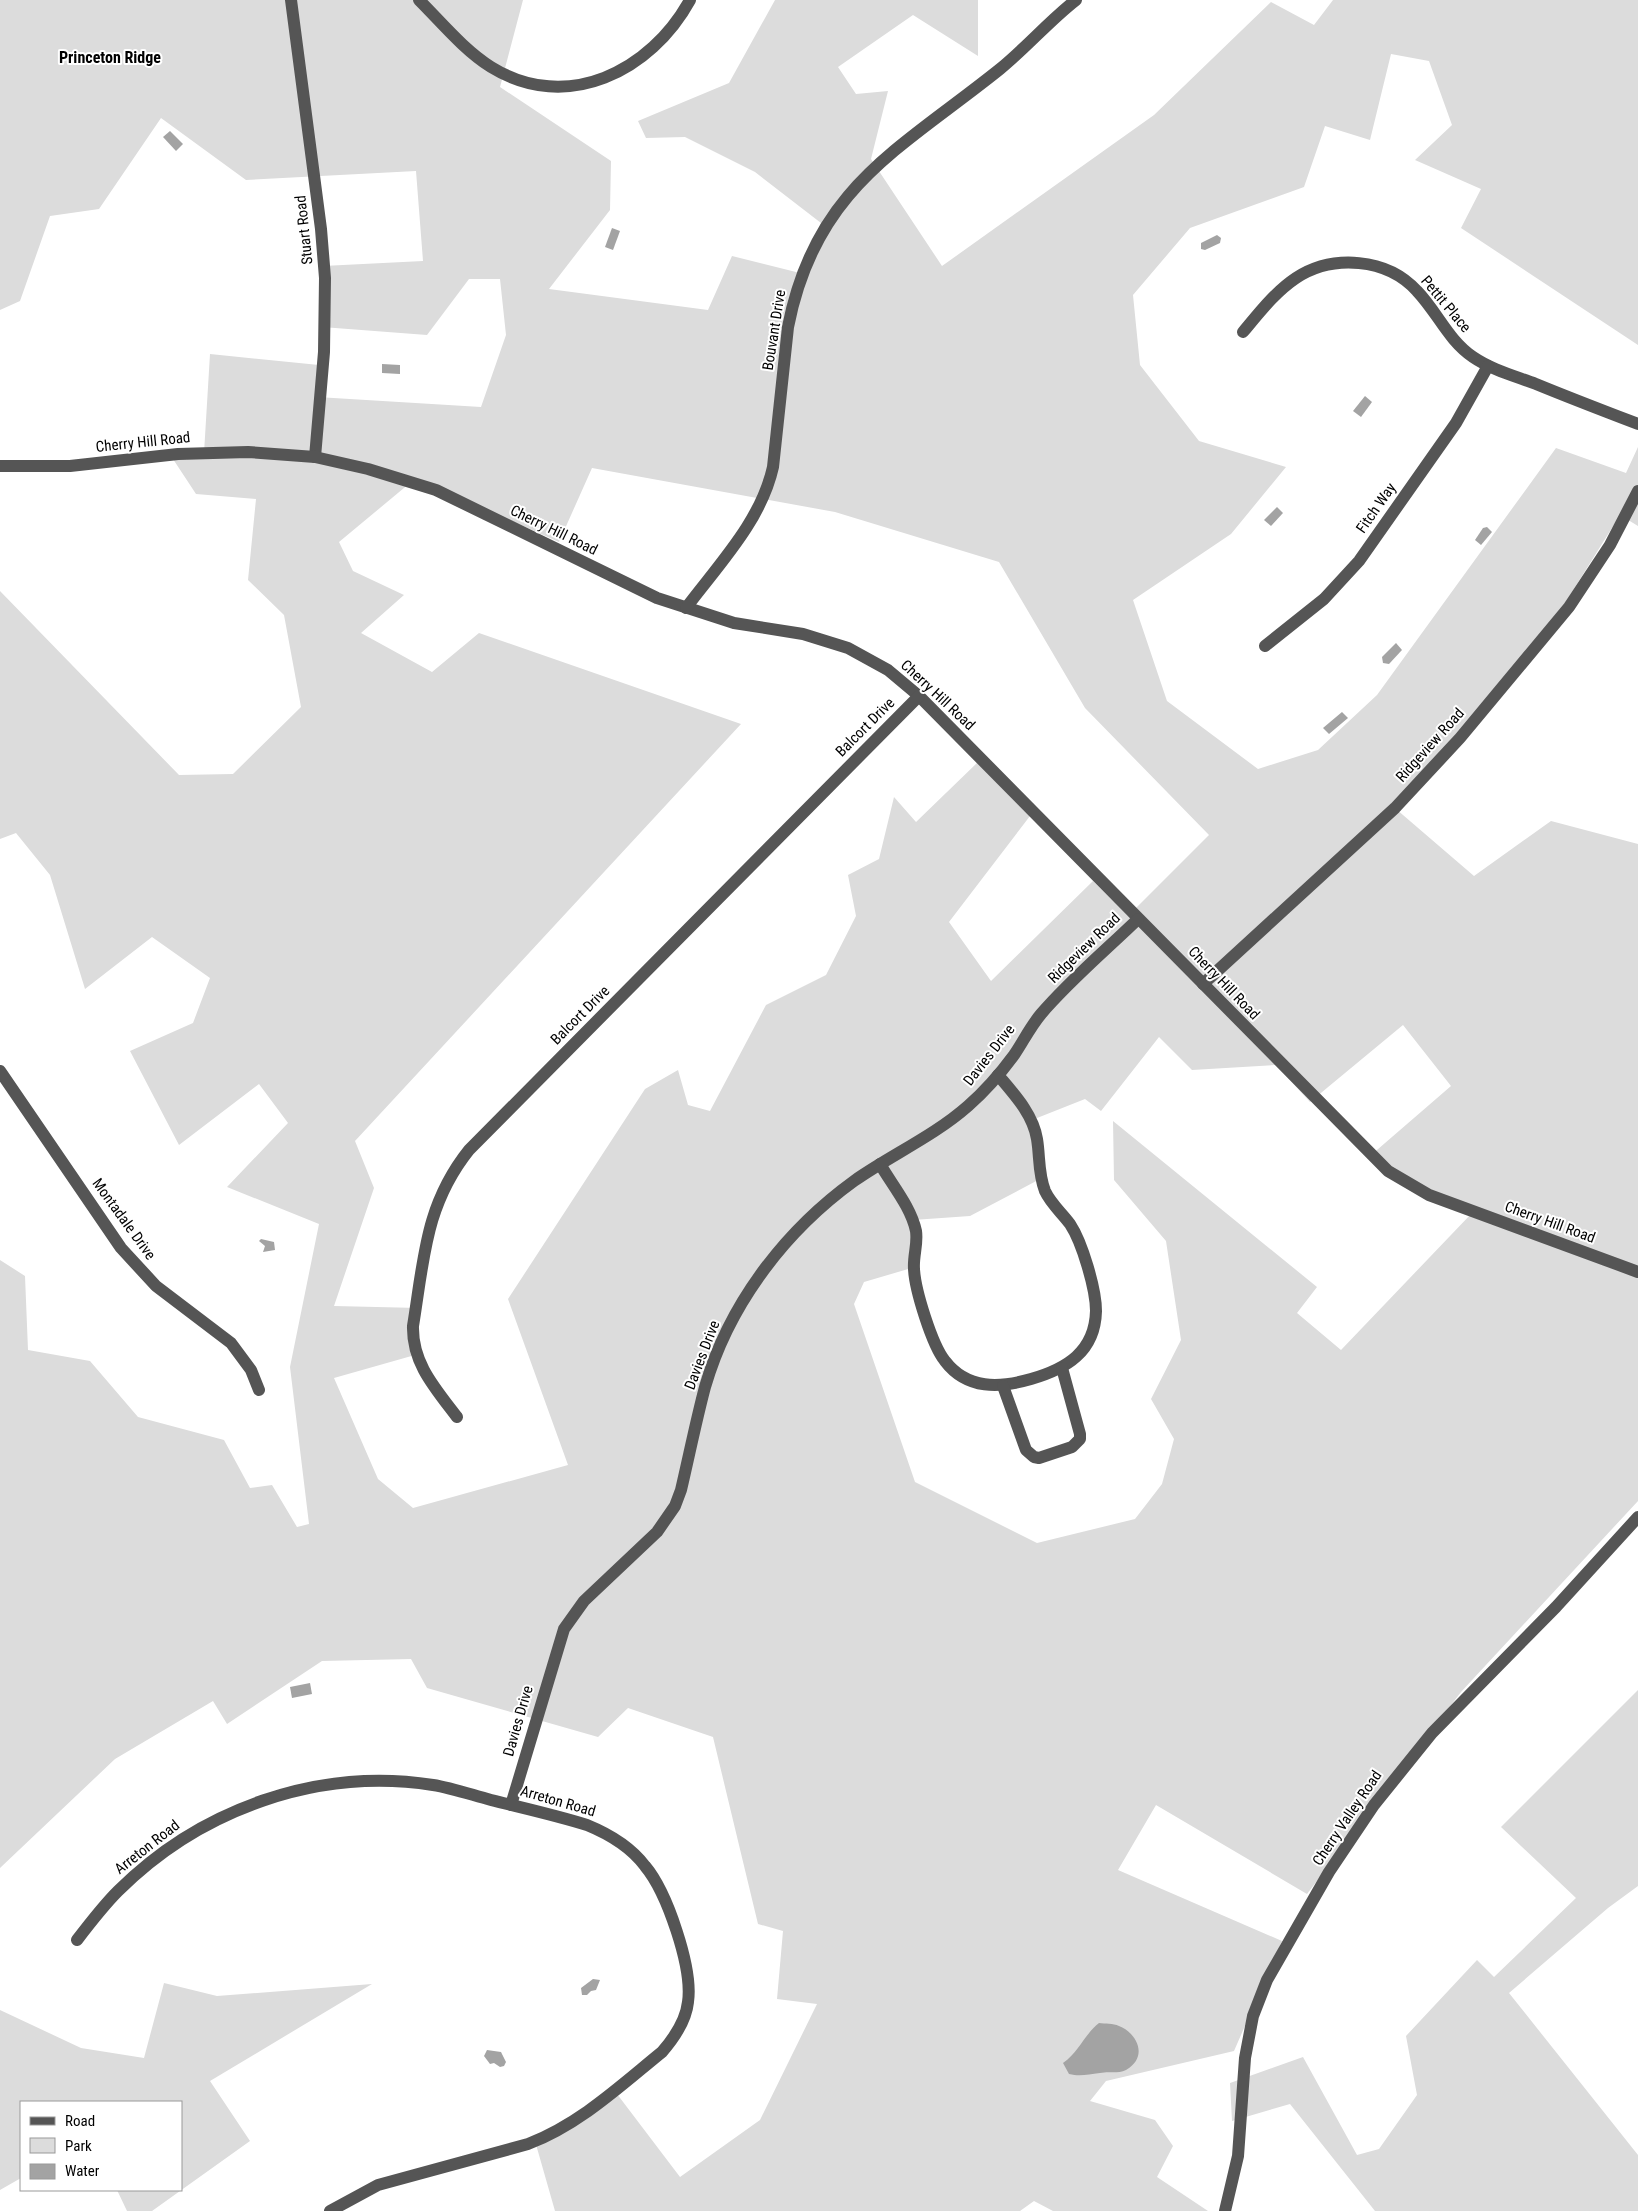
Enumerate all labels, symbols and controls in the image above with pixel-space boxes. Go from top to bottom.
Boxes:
district label: Princeton Ridge [59,48,161,67]
street label: Stuart Road [291,194,317,266]
street label: Pettit Place [1417,272,1475,336]
street label: Bouvant Drive [759,288,789,372]
street label: Cherry Hill Road [95,428,191,456]
street label: Fitch Way [1352,479,1400,537]
street label: Cherry Hill Road [507,501,601,559]
street label: Cherry Hill Road [897,656,979,734]
street label: Balcort Drive [832,694,898,760]
street label: Ridgeview Road [1392,704,1468,786]
street label: Ridgeview Road [1044,909,1124,987]
street label: Cherry Hill Road [1185,943,1263,1023]
street label: Balcort Drive [547,982,613,1048]
street label: Davies Drive [960,1021,1018,1089]
street label: Montadale Drive [88,1175,160,1263]
street label: Cherry Hill Road [1502,1197,1598,1247]
street label: Davies Drive [681,1318,723,1392]
street label: Davies Drive [499,1684,537,1758]
street label: Cherry Valley Road [1309,1767,1385,1869]
street label: Arreton Road [518,1782,598,1820]
street label: Arreton Road [111,1816,183,1878]
legend [20,2101,182,2191]
text: Road [65,2112,95,2130]
text: Park [65,2137,92,2155]
text: Water [65,2162,100,2180]

